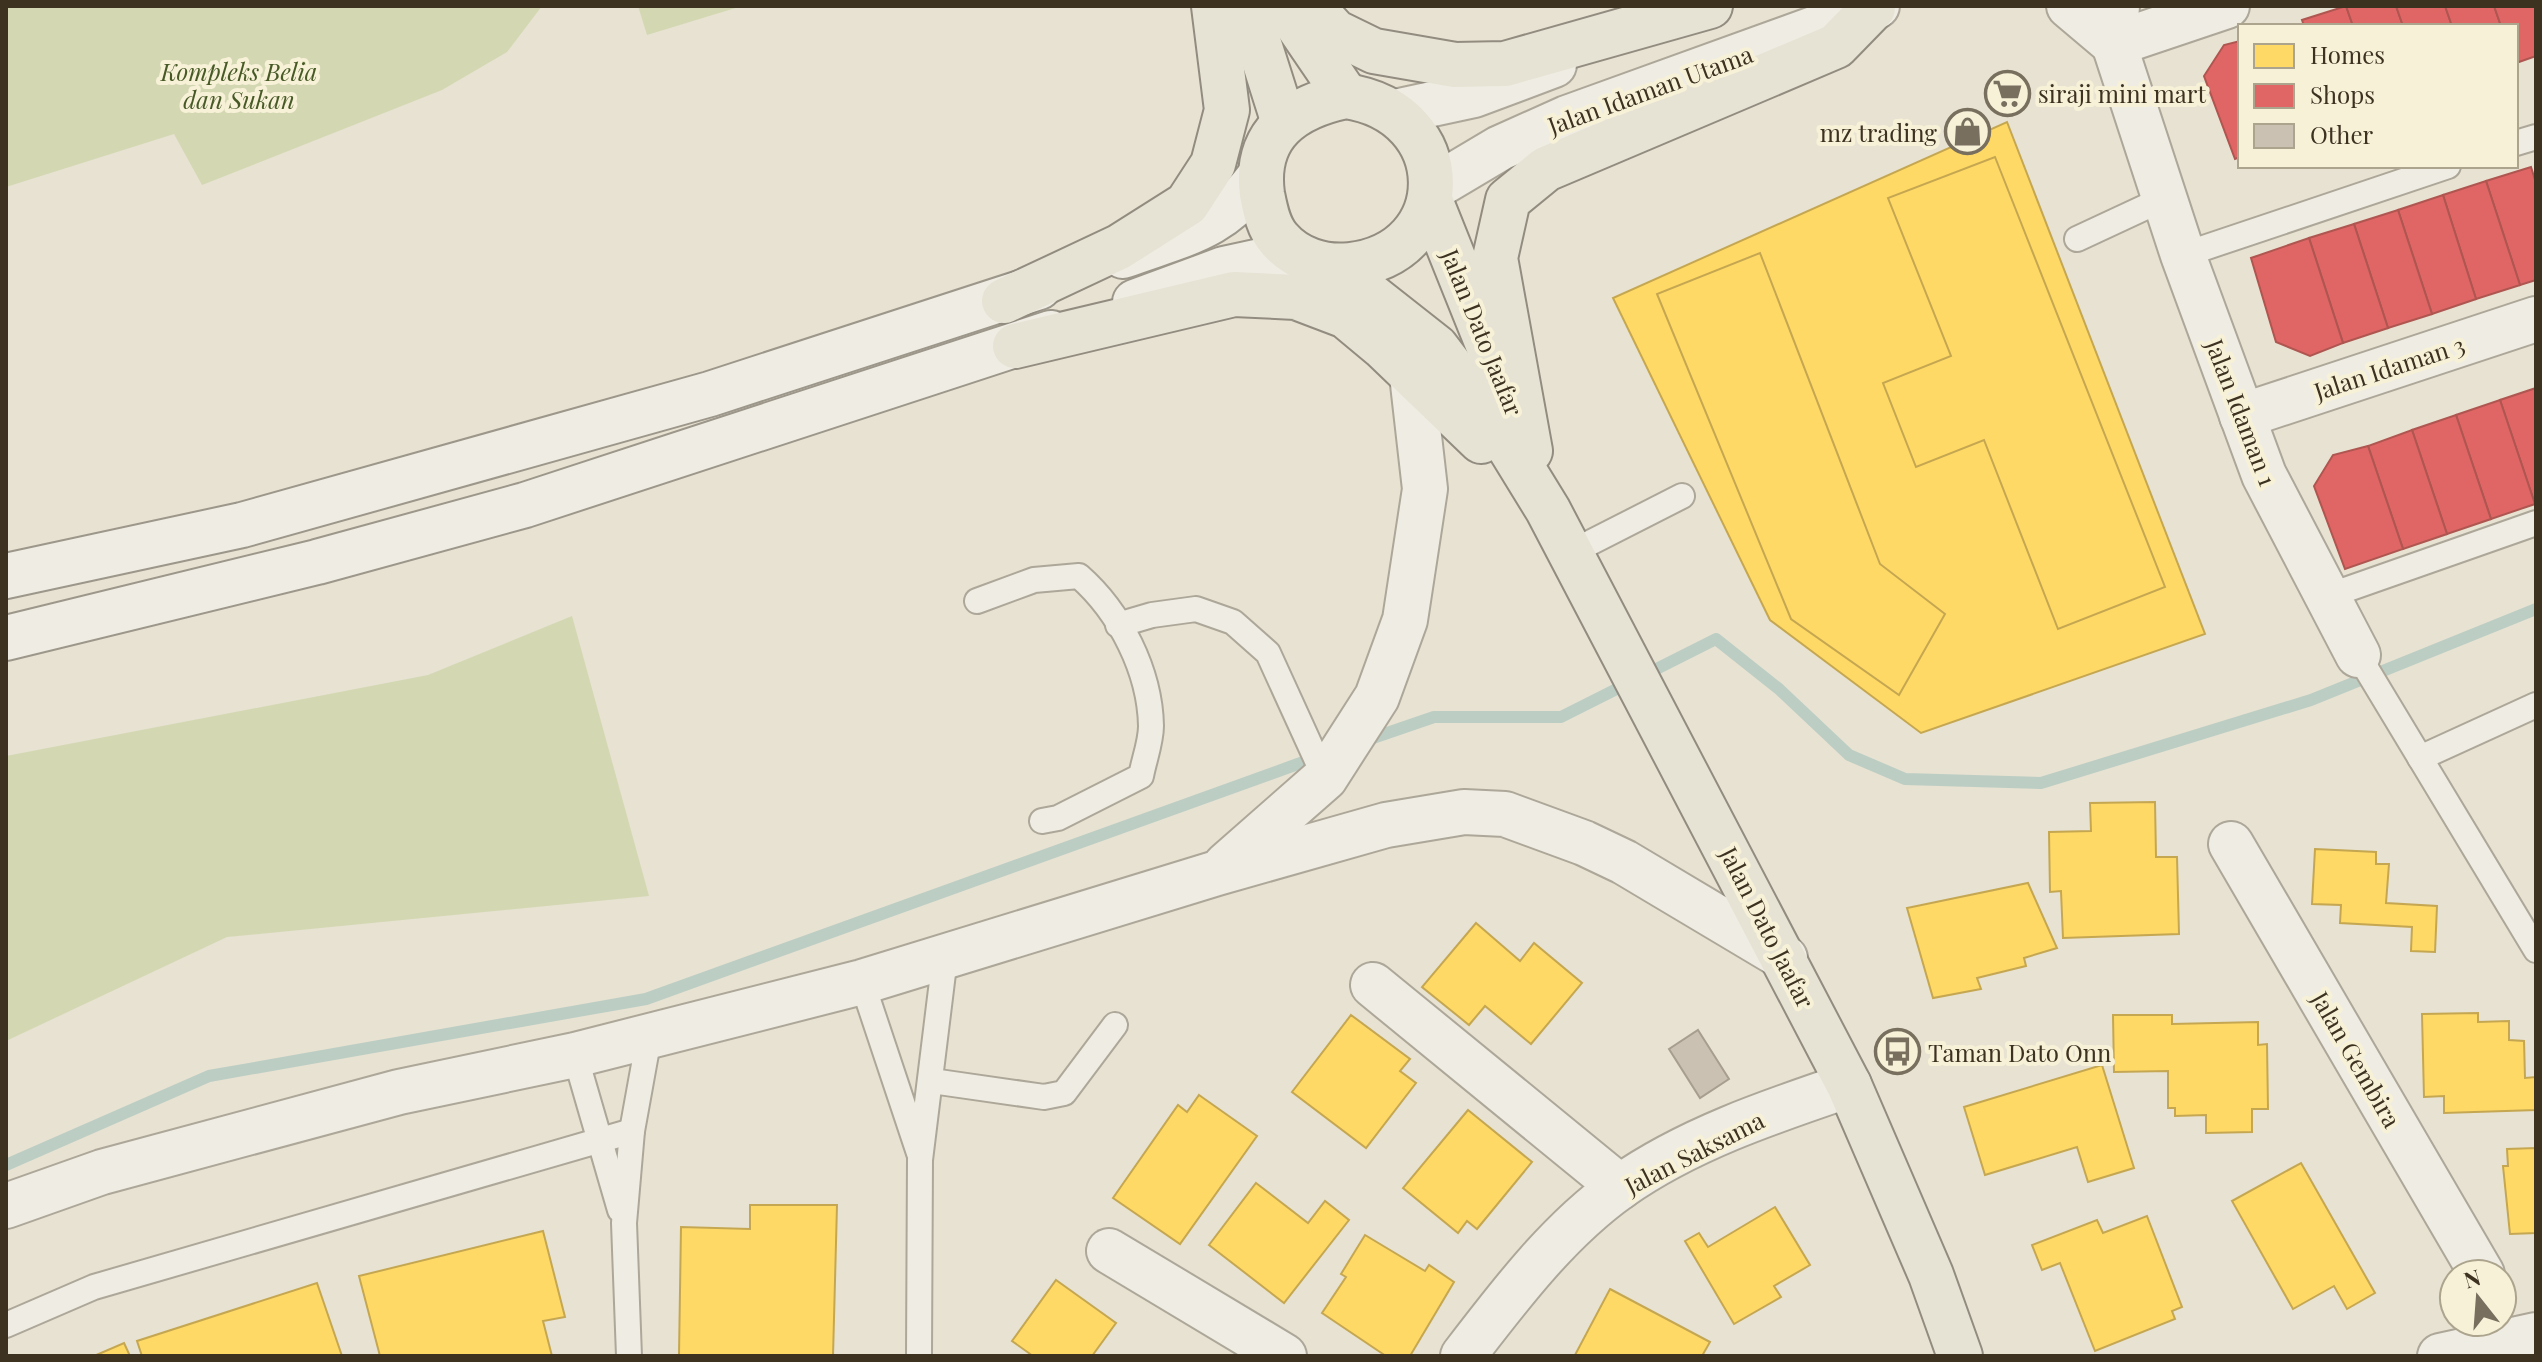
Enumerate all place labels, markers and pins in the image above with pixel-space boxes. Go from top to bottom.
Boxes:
supermarket icon: siraji mini mart [1983,69,2031,117]
place label: siraji mini mart [2038,77,2206,109]
shop icon: mz trading [1944,108,1992,156]
place label: mz trading [1820,116,1937,148]
bus stop icon: Taman Dato Onn [1873,1028,1921,1076]
place label: Taman Dato Onn [1928,1036,2111,1068]

